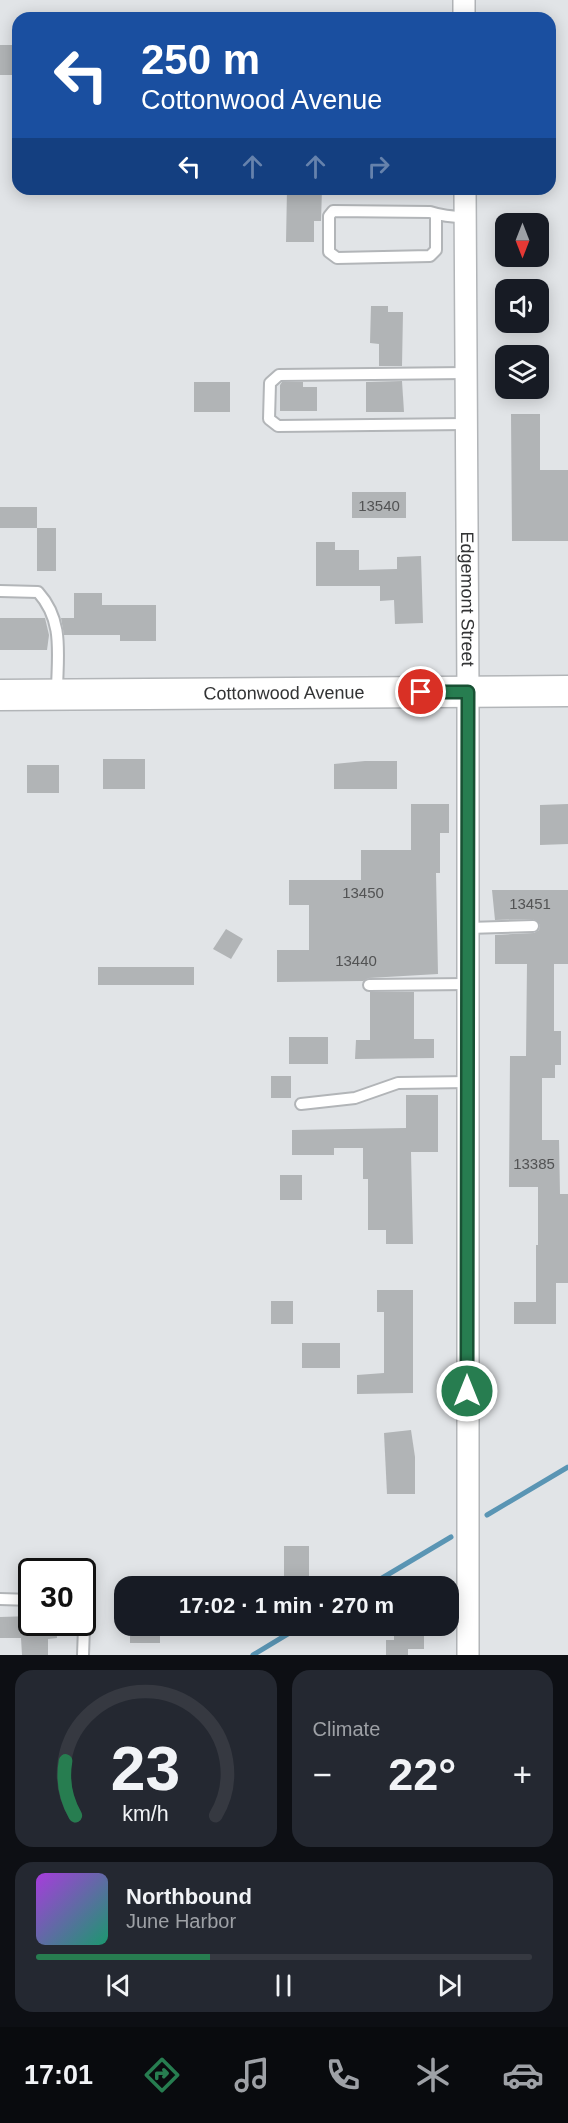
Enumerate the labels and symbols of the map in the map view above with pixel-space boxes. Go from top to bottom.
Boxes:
north arrow [495,213,549,267]
house number: 13540 [358,497,400,514]
street label: Edgemont Street [457,531,478,667]
pin [395,666,446,717]
street label: Cottonwood Avenue [203,682,365,704]
house number: 13450 [342,884,384,901]
house number: 13451 [509,895,551,912]
house number: 13440 [335,952,377,969]
house number: 13385 [513,1155,555,1172]
position arrow [435,1359,499,1423]
speed limit sign: 30 [18,1558,96,1636]

